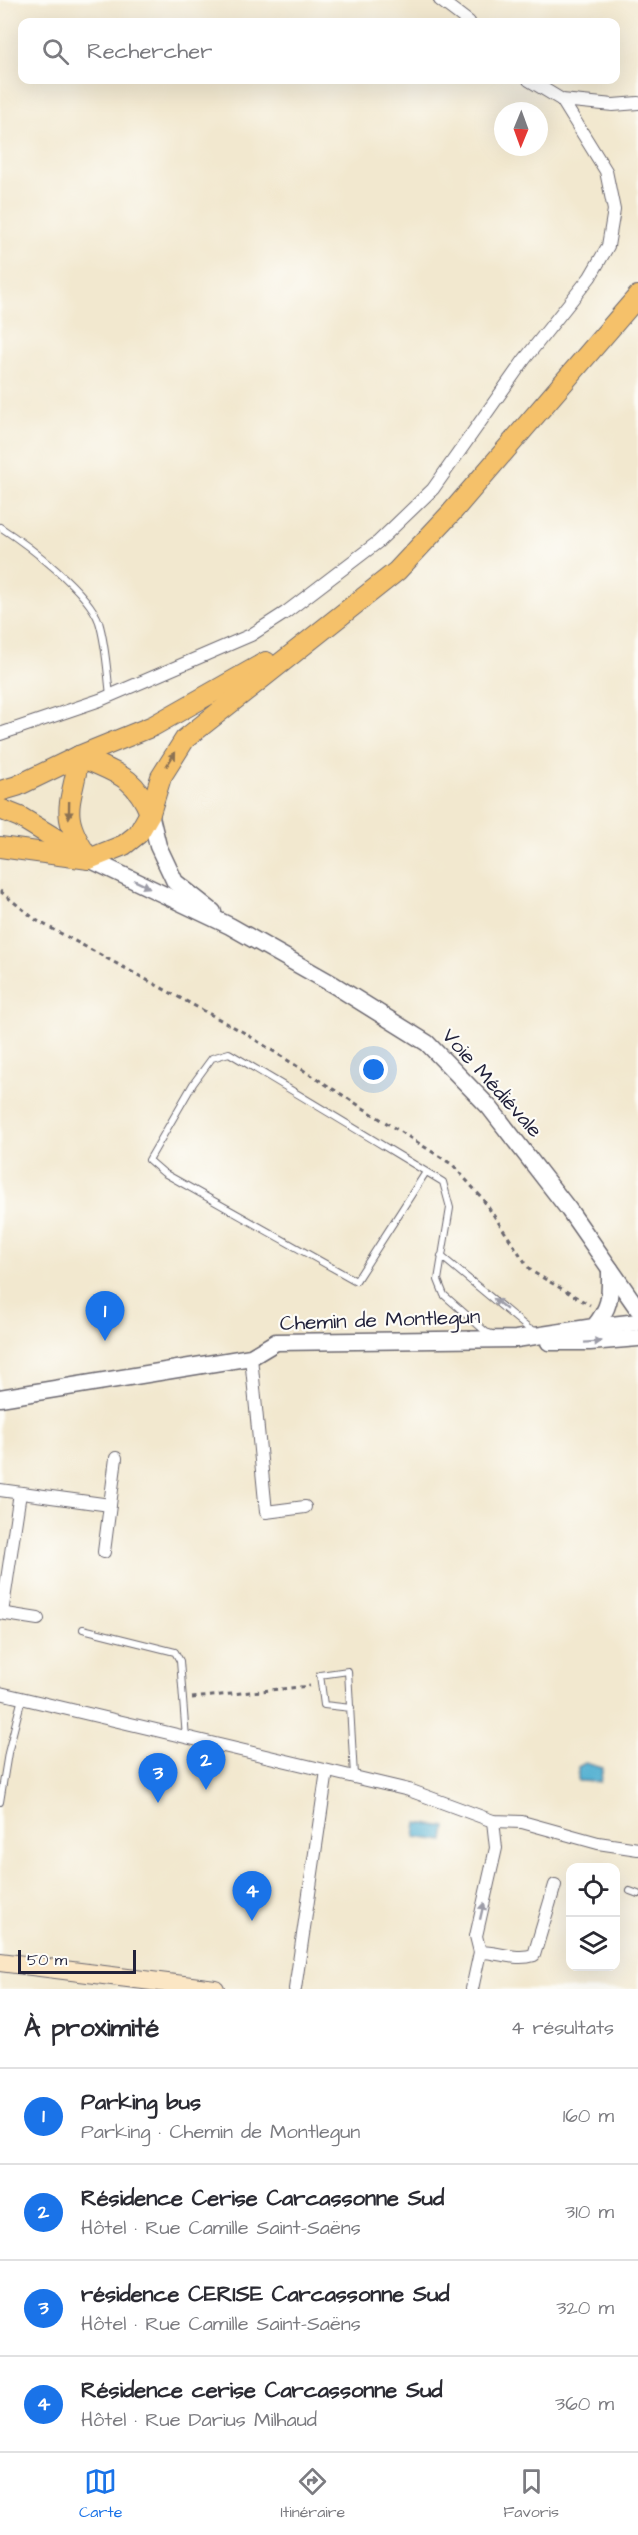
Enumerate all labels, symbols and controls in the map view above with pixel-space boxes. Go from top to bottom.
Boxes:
search box [18,18,620,84]
icon: search [39,35,72,68]
text: Rechercher [87,36,212,67]
north arrow [494,102,548,156]
one-way arrow [166,751,177,767]
one-way arrow [65,800,74,819]
one-way arrow [133,880,150,889]
street label: Voie Médiévale [435,1022,549,1144]
your location [359,1055,388,1084]
pin: 1 [86,1292,124,1341]
one-way arrow [493,1298,508,1311]
street label: Chemin de Montlegun [279,1302,481,1340]
one-way arrow [584,1337,603,1346]
pin: 2 [186,1740,226,1790]
pin: 3 [138,1754,178,1803]
map controls [566,1863,620,1971]
button: locate [566,1863,620,1917]
pin: 4 [232,1872,272,1921]
one-way arrow [478,1902,487,1921]
button: layers [566,1917,620,1971]
scale bar [18,1947,136,1974]
text: 50 m [27,1949,67,1971]
text: À proximité [24,2010,159,2046]
text: 4 résultats [511,2014,614,2042]
text: Parking bus [81,2087,201,2118]
text: 1 [42,2102,45,2130]
text: 160 m [563,2102,614,2130]
text: Parking · Chemin de Montlegun [81,2118,360,2146]
text: Résidence Cerise Carcassonne Sud [81,2183,444,2214]
text: 2 [38,2198,49,2226]
text: 310 m [565,2198,614,2226]
text: Hôtel · Rue Camille Saint-Saëns [81,2214,361,2242]
text: résidence CERISE Carcassonne Sud [81,2279,450,2310]
text: 3 [38,2294,49,2322]
text: 320 m [556,2294,614,2322]
text: Hôtel · Rue Camille Saint-Saëns [81,2310,361,2338]
text: Résidence cerise Carcassonne Sud [81,2375,443,2406]
text: 4 [37,2390,50,2418]
text: 360 m [555,2390,614,2418]
text: Hôtel · Rue Darius Milhaud [81,2406,317,2434]
tab: Carte [79,2465,122,2523]
tab: Itinéraire [280,2465,345,2523]
tab: Favoris [503,2465,559,2523]

